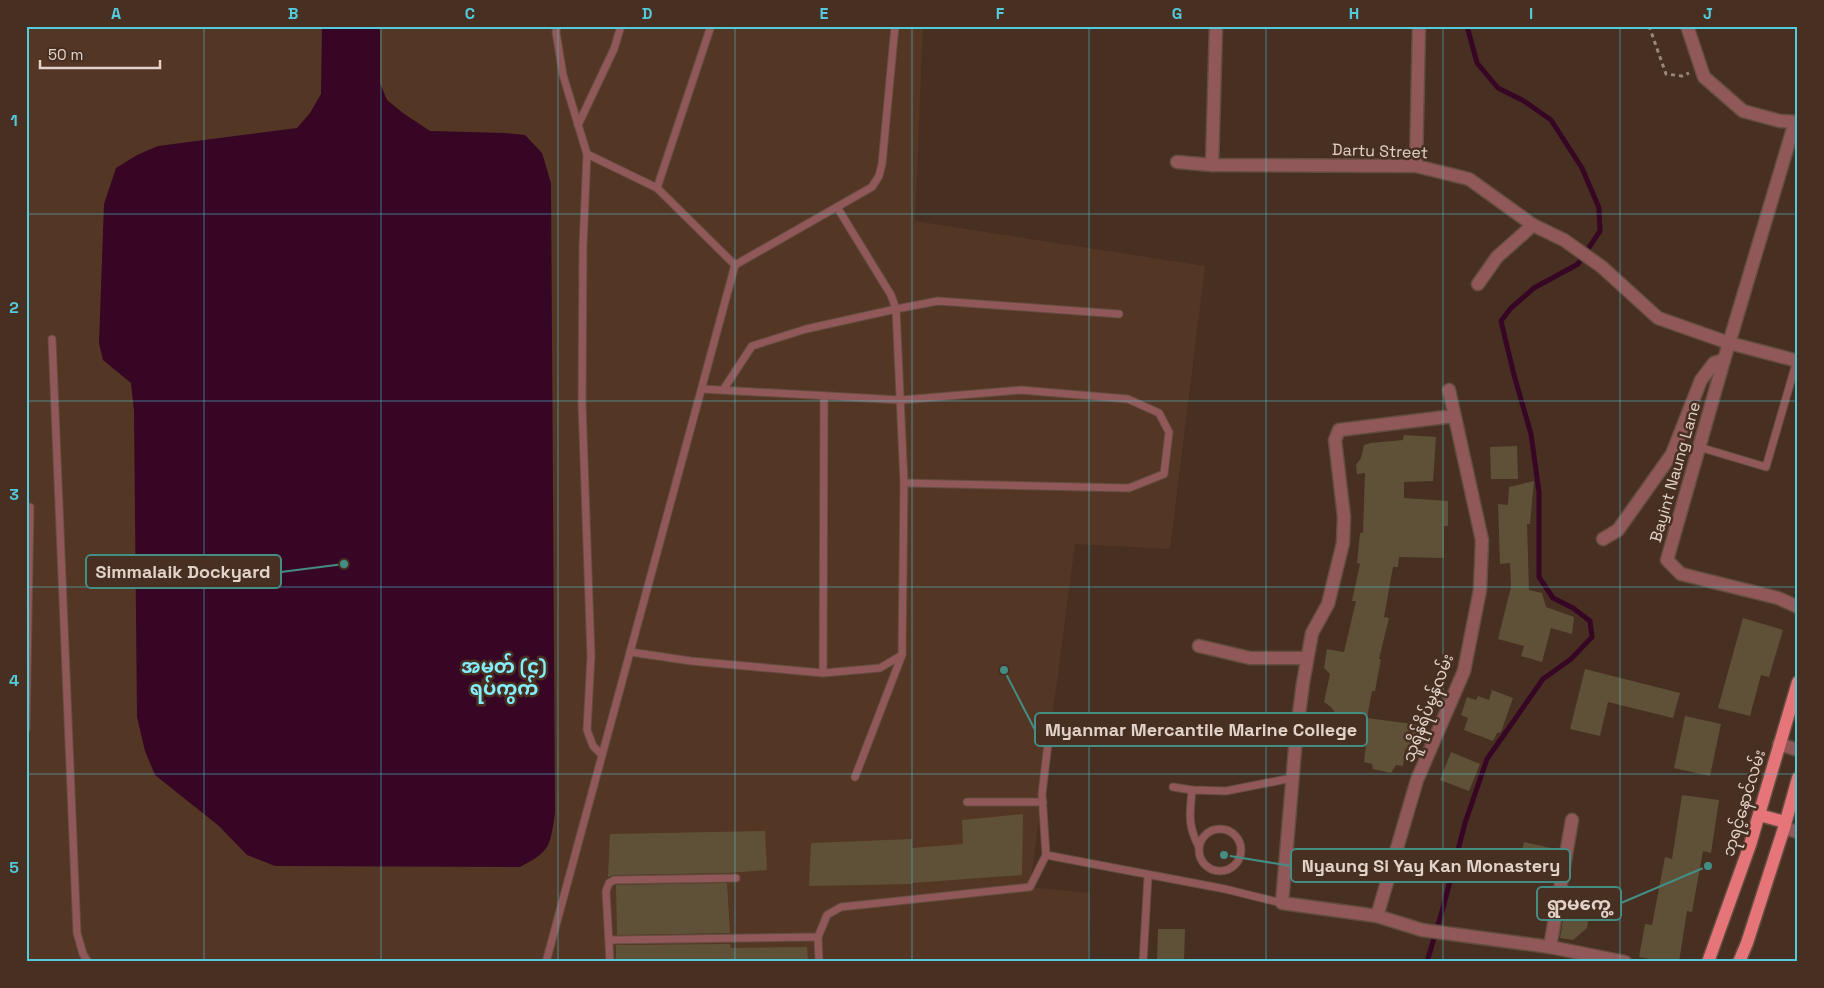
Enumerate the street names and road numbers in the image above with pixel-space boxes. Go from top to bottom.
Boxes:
street label: Dartu Street [1332,139,1428,163]
street label: Bayint Naung Lane [1645,399,1705,545]
street label: သူရိန်ရိပ်မွန်လမ်း [1397,651,1462,767]
street label: ဘုရင့်နောင်လမ်း [1717,747,1774,860]

